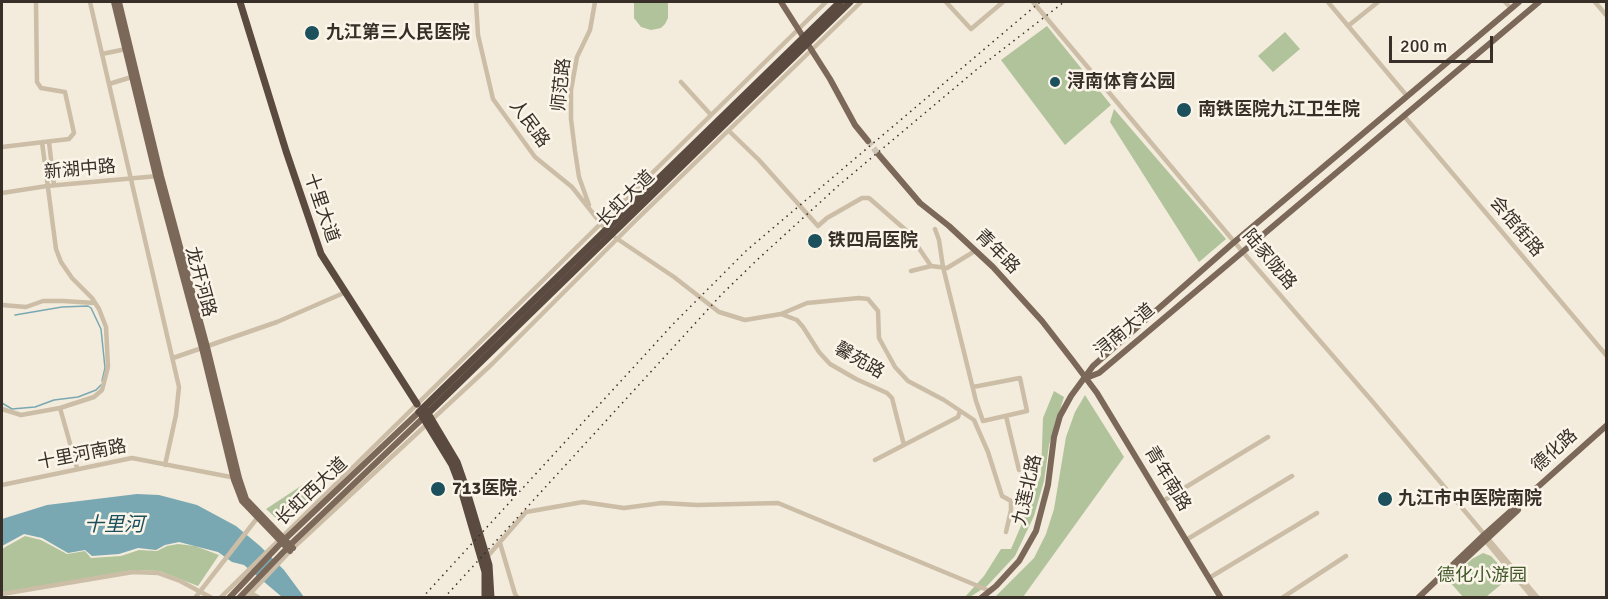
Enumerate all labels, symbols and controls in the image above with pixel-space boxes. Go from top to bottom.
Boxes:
place label: 九江第三人民医院 [326,22,470,44]
marker: 九江第三人民医院 [303,24,321,42]
scale bar [1392,24,1496,62]
text: 200 m [1400,35,1447,57]
street label: 师范路 [548,57,576,113]
place label: 浔南体育公园 [1067,71,1175,93]
marker: 浔南体育公园 [1048,75,1062,89]
street label: 人民路 [504,96,554,152]
place label: 南铁医院九江卫生院 [1198,99,1360,121]
marker: 南铁医院九江卫生院 [1175,101,1193,119]
street label: 新湖中路 [43,156,117,184]
street label: 长虹大道 [593,166,659,232]
street label: 十里大道 [299,170,343,246]
street label: 会馆街路 [1485,192,1547,262]
street label: 青年路 [970,225,1024,279]
street label: 陆家陇路 [1238,225,1300,295]
place label: 铁四局医院 [828,230,918,252]
marker: 铁四局医院 [806,232,824,250]
street label: 龙开河路 [180,244,220,320]
street label: 浔南大道 [1090,300,1160,362]
street label: 馨苑路 [830,338,888,384]
street label: 德化路 [1528,425,1582,477]
street label: 十里河南路 [36,436,128,474]
street label: 青年南路 [1139,443,1195,515]
street label: 九莲北路 [1009,452,1047,528]
street label: 长虹西大道 [272,453,352,531]
place label: 713医院 [452,478,517,500]
marker: 713医院 [429,480,447,498]
place label: 九江市中医院南院 [1398,488,1542,510]
marker: 九江市中医院南院 [1376,490,1394,508]
water label: 十里河 [84,514,144,538]
park label: 德化小游园 [1437,565,1527,587]

